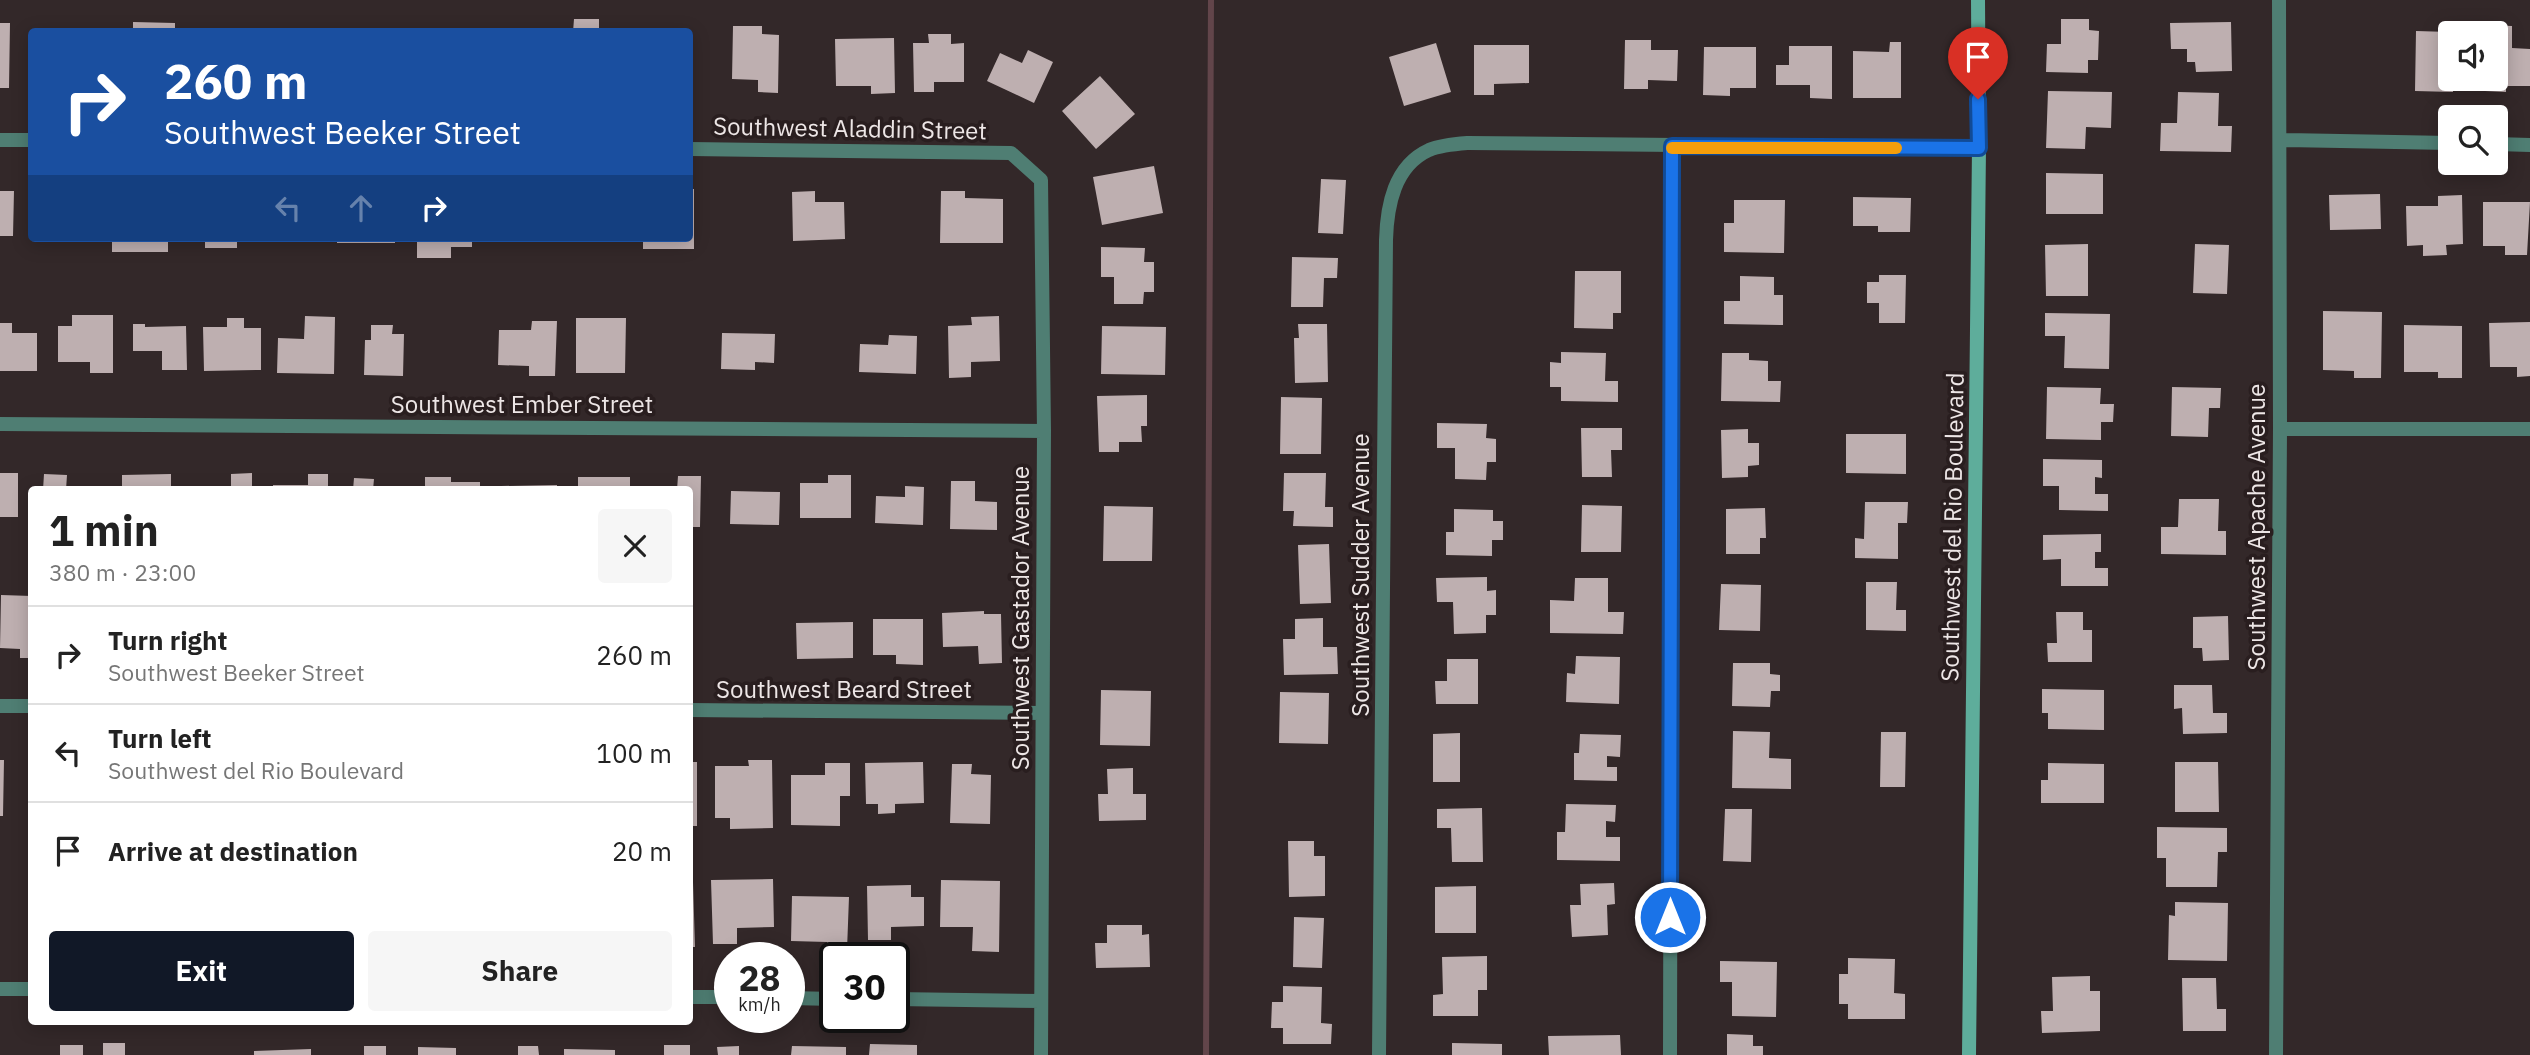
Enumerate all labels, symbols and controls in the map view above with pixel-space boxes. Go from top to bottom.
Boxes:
map controls [2438,21,2508,175]
button: sound [2438,21,2508,91]
pin [1948,27,2008,99]
icon: arrive [1959,38,1997,76]
text: 260 m [164,49,308,112]
icon: right [49,56,140,147]
button: search [2438,105,2508,175]
street label: Southwest Aladdin Street [713,110,987,146]
text: Southwest Beeker Street [164,111,521,153]
icon: left [269,189,307,227]
icon: ahead [342,189,380,227]
icon: right [415,189,453,227]
street label: Southwest del Rio Boulevard [1933,372,1971,682]
street label: Southwest Apache Avenue [2240,384,2272,670]
street label: Southwest Ember Street [391,388,653,420]
street label: Southwest Sudder Avenue [1344,433,1376,717]
street label: Southwest Gastador Avenue [1004,466,1036,770]
text: 1 min [49,503,159,558]
button: close [598,509,672,583]
text: 380 m · 23:00 [49,557,196,587]
text: Turn right [108,623,227,657]
icon: right [49,636,87,674]
text: 260 m [596,638,672,672]
text: Southwest Beeker Street [108,657,365,687]
street label: Southwest Beard Street [716,673,972,705]
text: Turn left [108,721,211,755]
icon: left [49,734,87,772]
text: 100 m [596,736,672,770]
text: Southwest del Rio Boulevard [108,755,404,785]
icon: arrive [49,832,87,870]
text: Arrive at destination [108,834,358,868]
text: 20 m [612,834,672,868]
position arrow [1633,880,1707,954]
button: Exit [49,931,354,1011]
button: Share [368,931,672,1011]
speed limit sign: 30 [819,942,910,1033]
text: 28 [738,955,781,1001]
text: km/h [738,993,781,1016]

